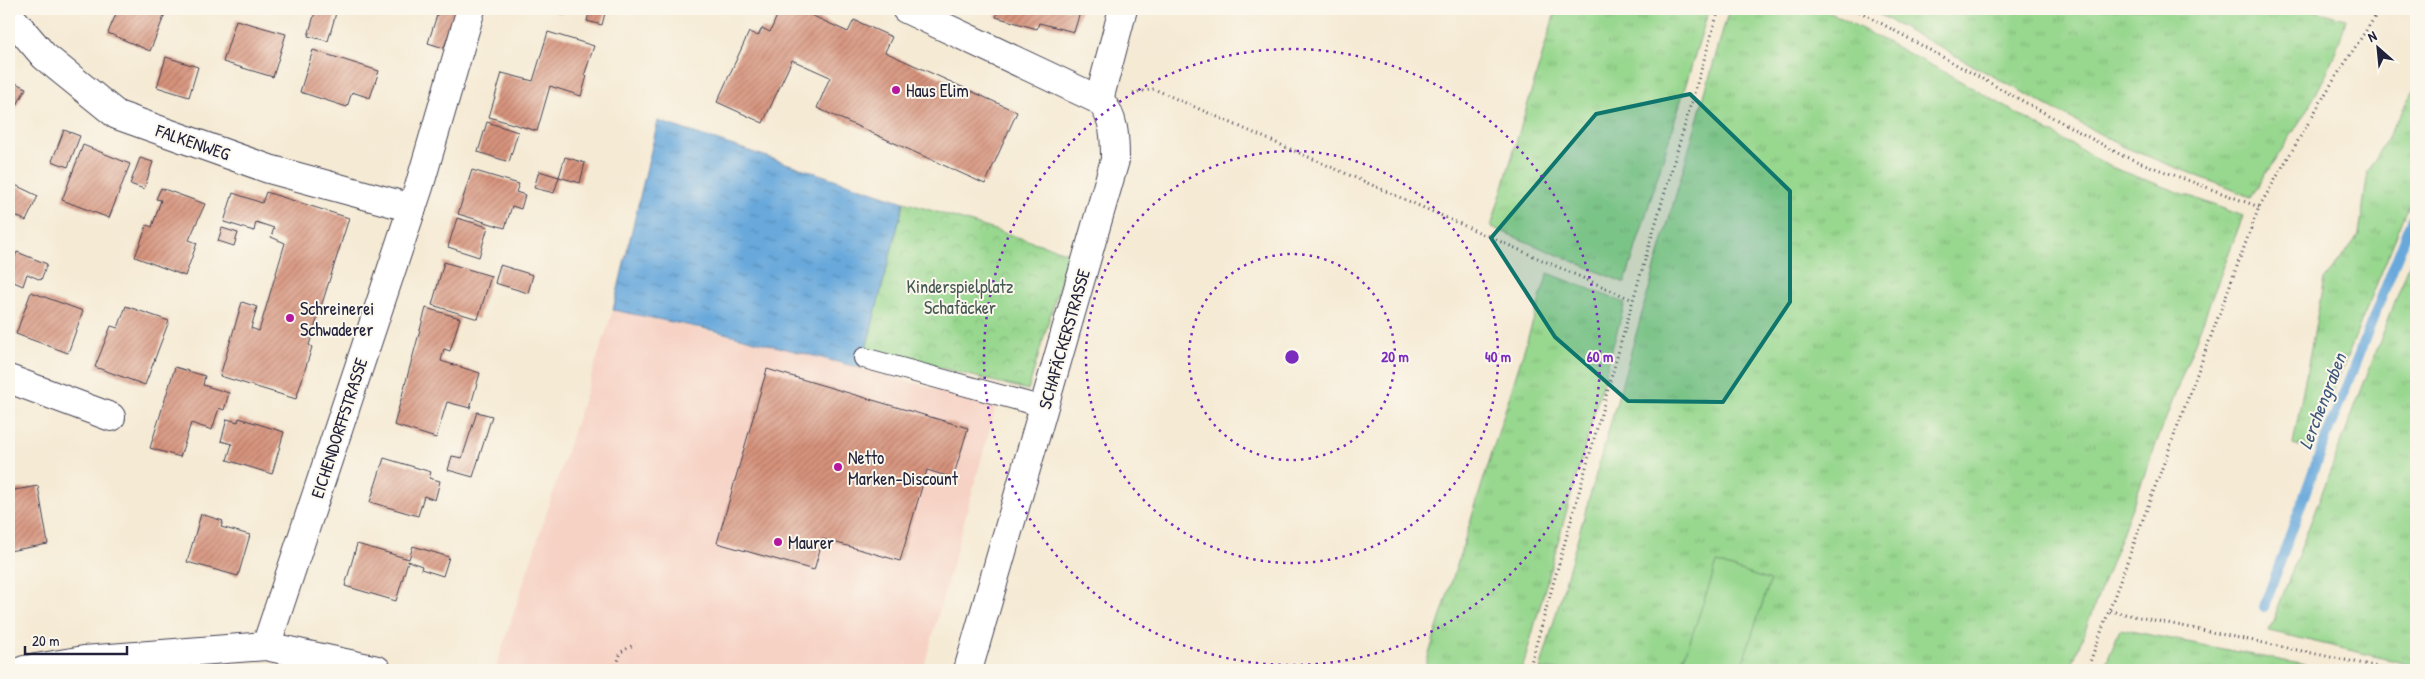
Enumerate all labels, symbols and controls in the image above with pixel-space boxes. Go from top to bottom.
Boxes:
north arrow [2352,22,2402,72]
text: N [2364,26,2380,46]
place label: Haus Elim [906,78,969,103]
marker: Haus Elim [890,84,902,96]
street label: FALKENWEG [152,117,234,166]
street label: SCHAFÄCKERSTRASSE [1032,266,1096,412]
park label: Kinderspielplatz Schafäcker [907,274,1014,320]
place label: Schreinerei Schwaderer [300,296,374,342]
marker: Schreinerei Schwaderer [284,312,296,324]
text: 20 m [1381,346,1409,367]
text: 40 m [1485,346,1511,367]
text: 60 m [1587,346,1613,367]
centre of rings [1283,348,1301,366]
water label: Lerchengraben [2292,348,2353,453]
street label: EICHENDORFFSTRASSE [304,354,374,501]
place label: Netto Marken-Discount [848,445,959,491]
marker: Netto Marken-Discount [832,461,844,473]
place label: Maurer [788,530,834,555]
marker: Maurer [772,536,784,548]
scale bar [25,624,128,656]
text: 20 m [32,630,59,651]

